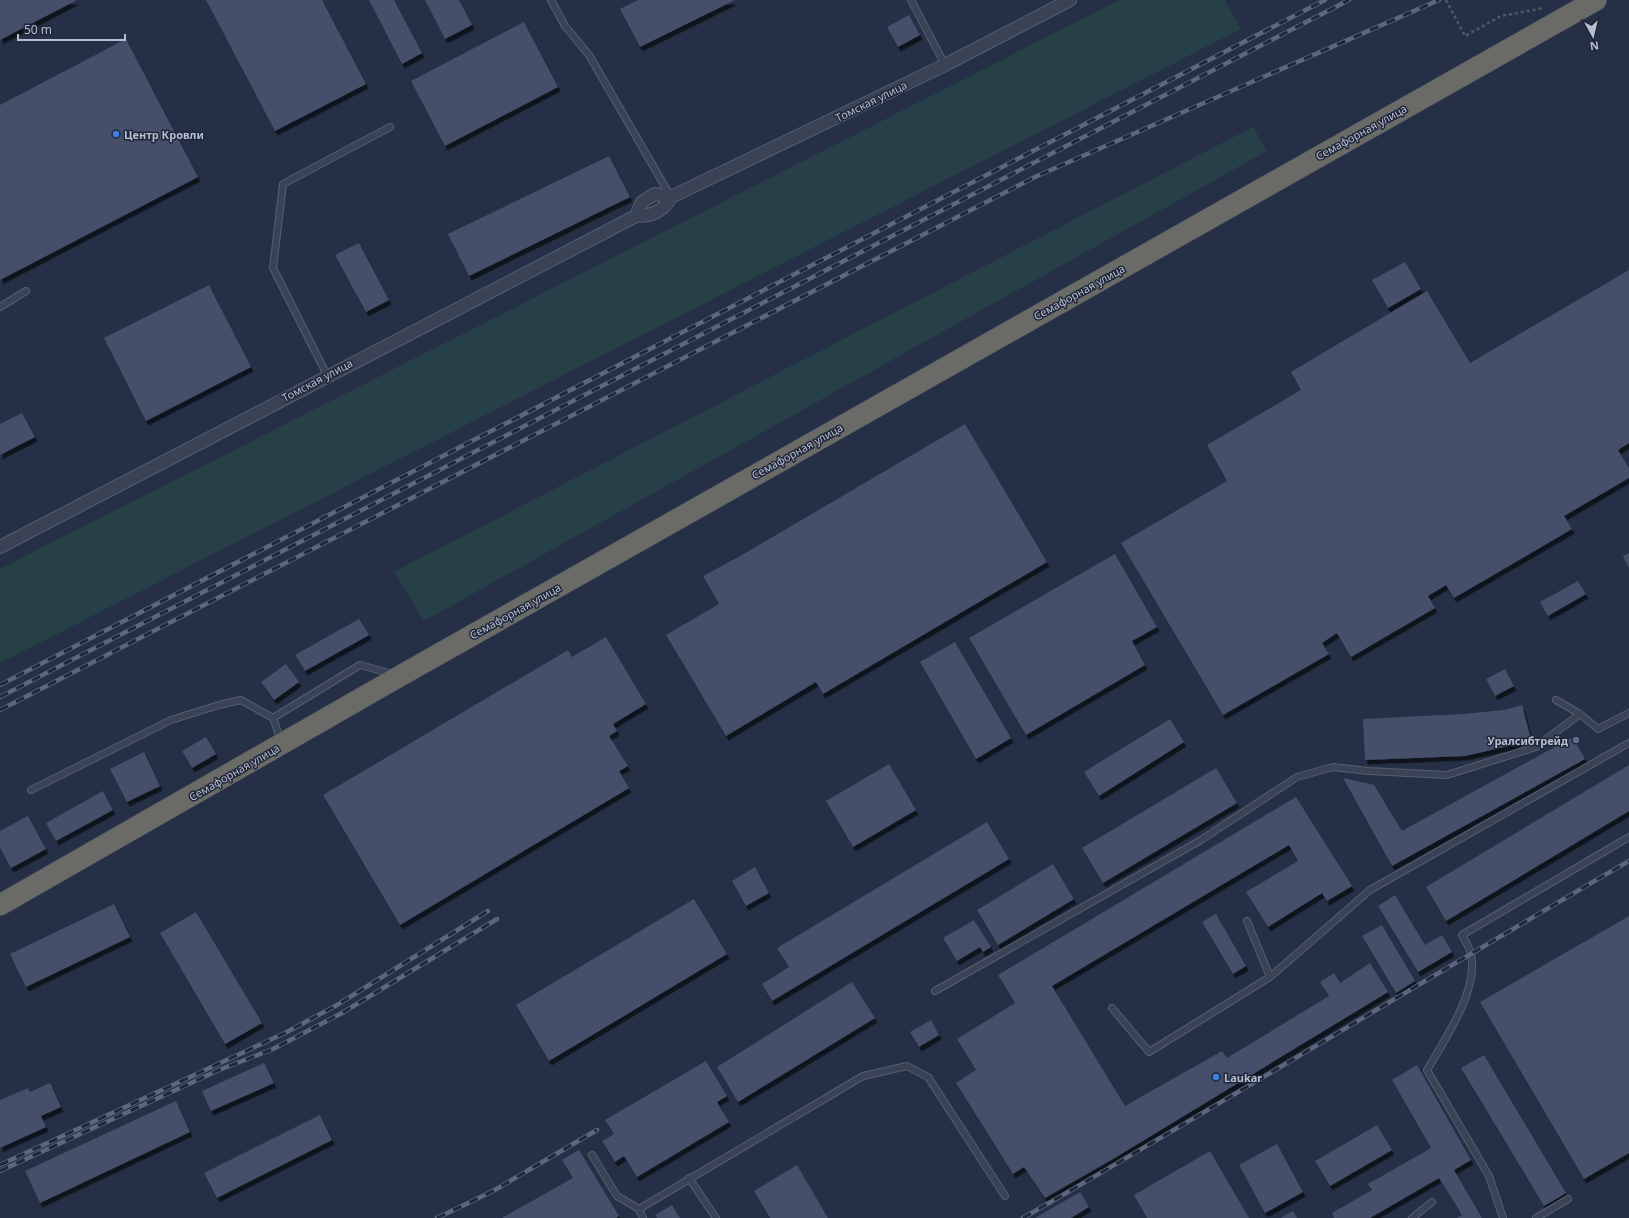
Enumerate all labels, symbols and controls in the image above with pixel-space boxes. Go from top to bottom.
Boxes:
scale bar [18,16,125,42]
north arrow [1573,16,1613,56]
text: 50 m [24,21,52,38]
text: N [1589,38,1600,54]
street label: Томская улица [833,77,909,125]
street label: Семафорная улица [1313,101,1409,163]
place label: Центр Кровли [124,127,204,142]
marker: Центр Кровли [111,129,121,139]
street label: Семафорная улица [1031,261,1127,323]
street label: Томская улица [279,355,355,405]
street label: Семафорная улица [749,420,845,482]
street label: Семафорная улица [467,580,563,642]
place label: Уралcибтрейд [1487,733,1568,748]
marker: Уралcибтрейд [1571,735,1581,745]
street label: Семафорная улица [186,740,282,804]
place label: Laukar [1224,1070,1262,1085]
marker: Laukar [1211,1072,1221,1082]

